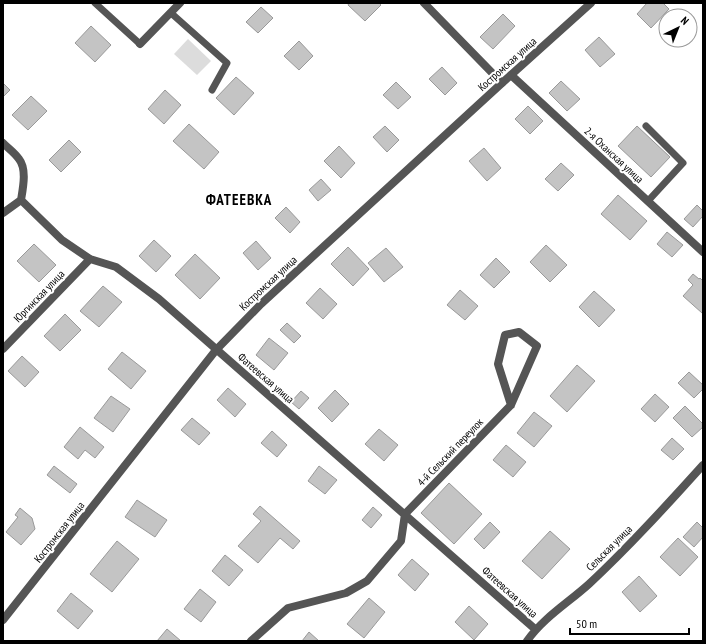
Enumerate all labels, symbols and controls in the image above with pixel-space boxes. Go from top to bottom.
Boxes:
north arrow [658,8,698,48]
text: N [678,14,692,28]
street label: Костромская улица [475,34,539,94]
street label: 2-я Оханская улица [581,124,647,186]
district label: ФАТЕЕВКА [206,190,272,209]
street label: Костромская улица [236,253,300,313]
street label: Юргинская улица [11,267,67,325]
street label: Фатеевская улица [235,350,297,406]
street label: 4-й Сельский переулок [414,415,486,489]
street label: Костромская улица [31,499,87,565]
street label: Сельская улица [583,522,635,574]
street label: Фатеевская улица [479,563,541,621]
scale bar [570,610,689,636]
text: 50 m [576,616,597,631]

